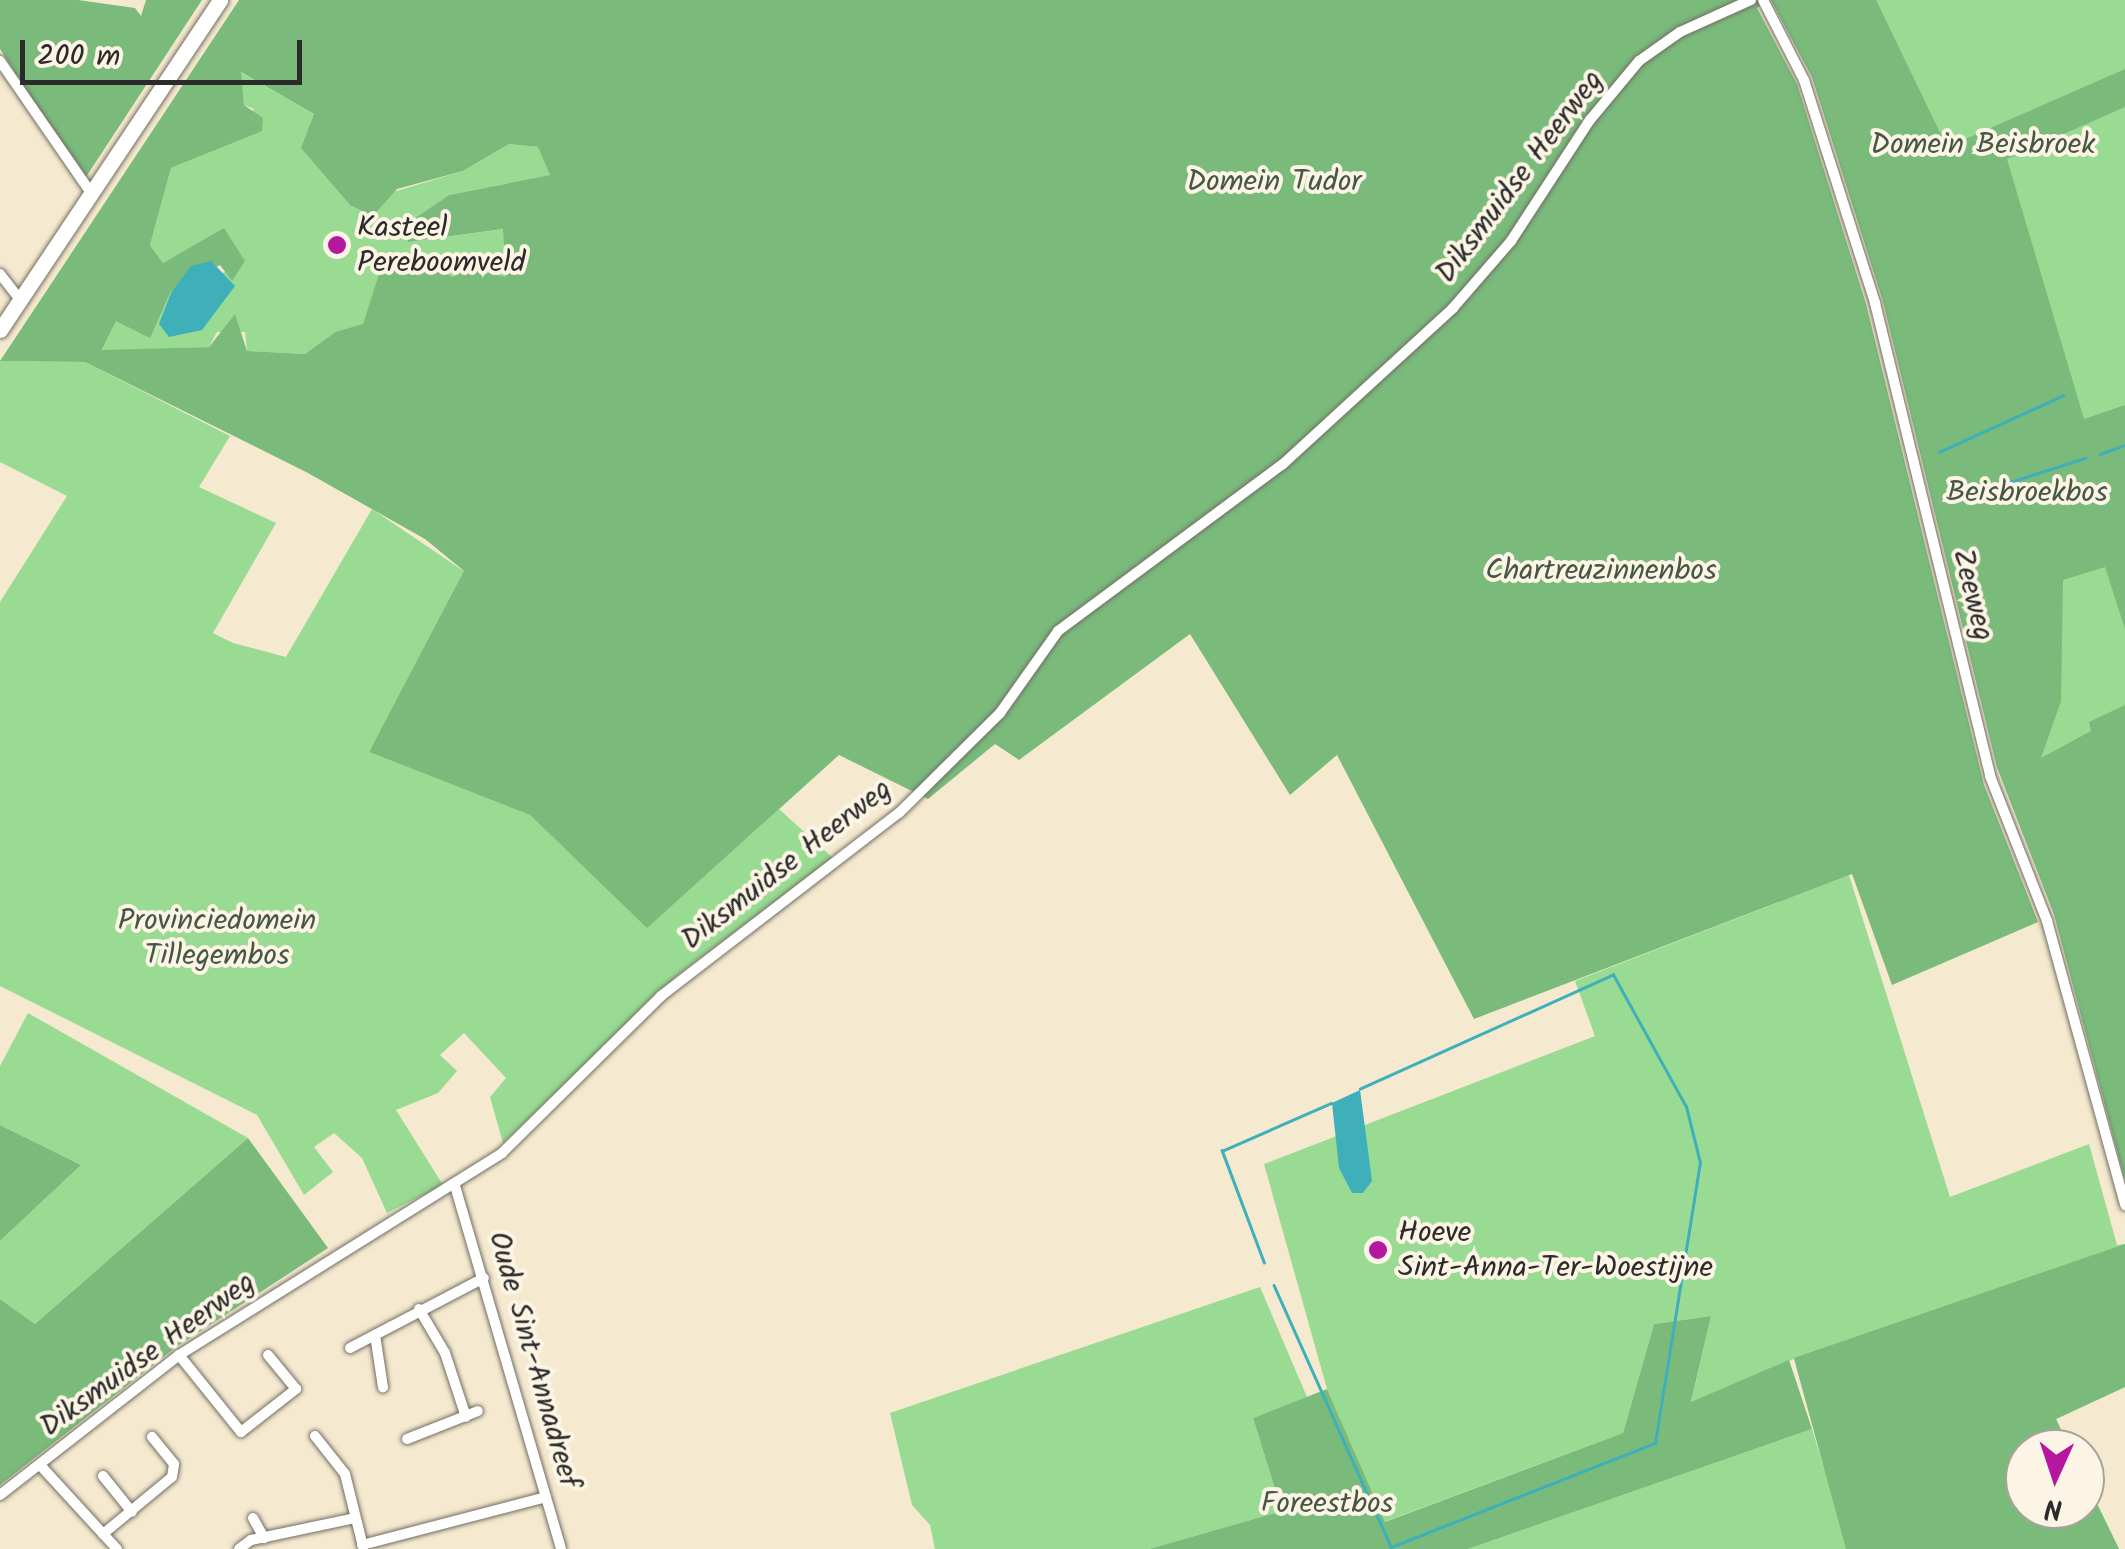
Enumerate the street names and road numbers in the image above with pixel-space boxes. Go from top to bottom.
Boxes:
street label: Diksmuidse Heerweg [1428,64,1612,290]
street label: Zeeweg [1943,545,2001,645]
street label: Diksmuidse Heerweg [675,772,899,958]
street label: Oude Sint-Annadreef [479,1228,587,1492]
street label: Diksmuidse Heerweg [33,1265,263,1445]

